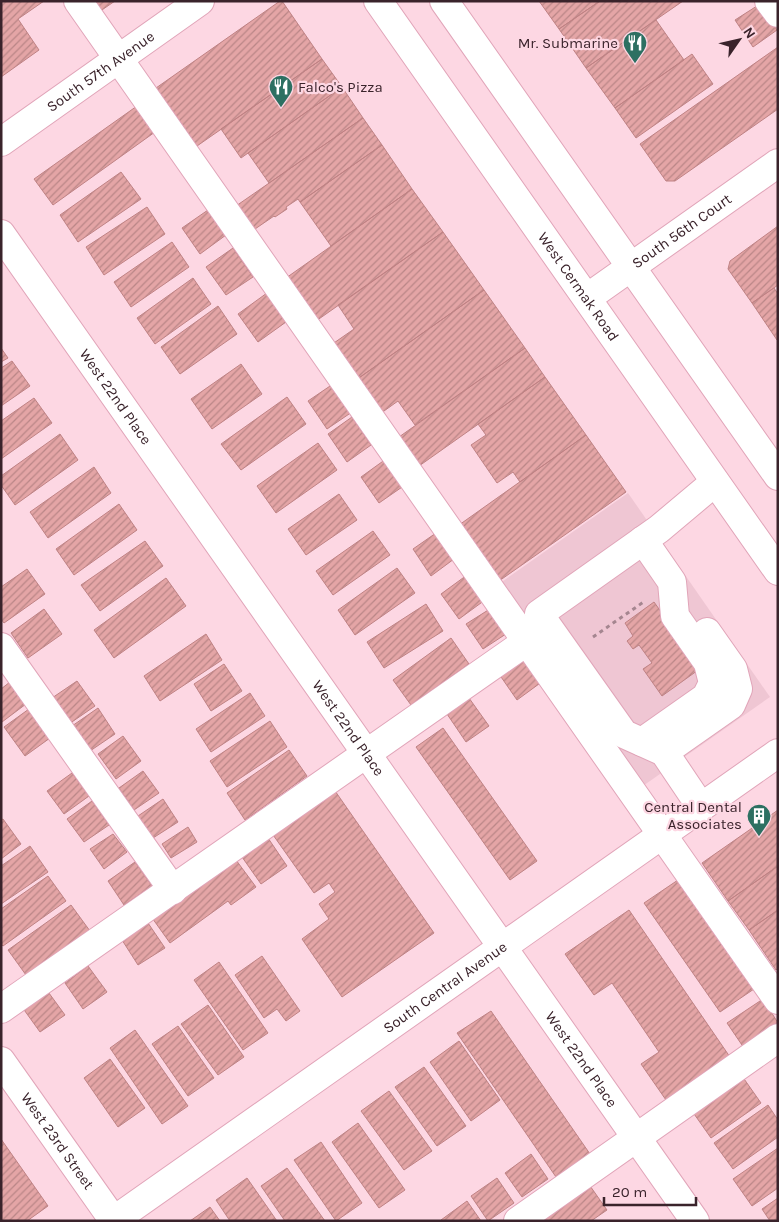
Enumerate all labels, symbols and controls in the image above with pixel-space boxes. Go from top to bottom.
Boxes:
north arrow [714,15,764,65]
text: N [740,24,759,42]
street label: South 57th Avenue [43,27,158,116]
restaurant icon: Mr. Submarine [622,30,648,64]
place label: Mr. Submarine [518,34,618,52]
restaurant icon: Falco's Pizza [268,74,294,108]
place label: Falco's Pizza [298,78,383,96]
street label: South 56th Court [629,190,735,272]
street label: West Cermak Road [534,229,623,345]
street label: West 22nd Place [76,345,155,448]
street label: West 22nd Place [309,677,388,779]
place label: Central Dental Associates [644,798,742,833]
building icon: Central Dental Associates [746,803,772,837]
street label: South Central Avenue [380,938,510,1037]
street label: West 22nd Place [542,1008,621,1111]
street label: West 23rd Street [17,1089,98,1193]
scale bar [604,1174,696,1206]
text: 20 m [612,1183,647,1201]

